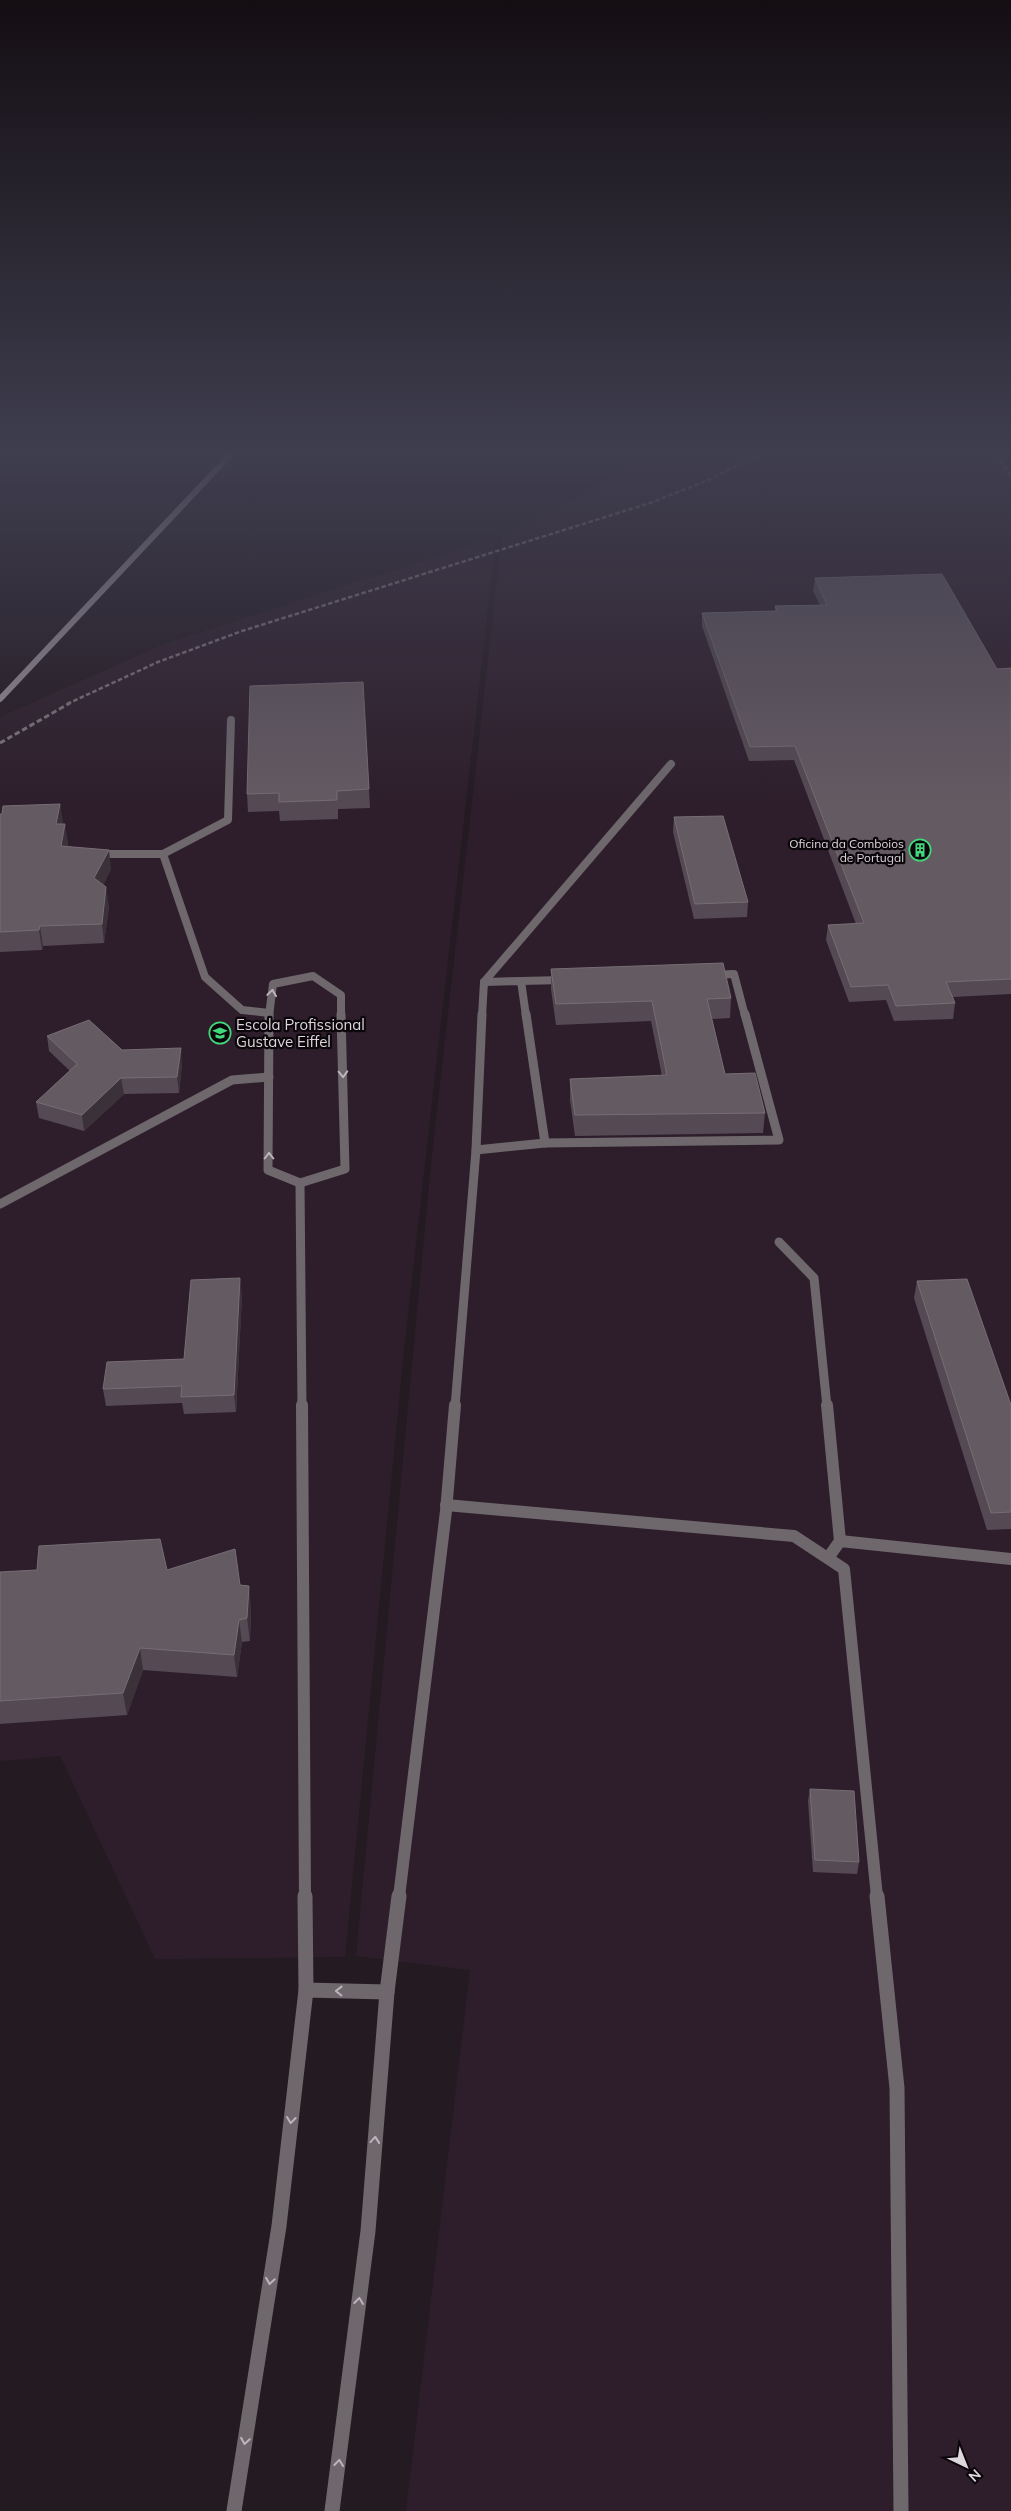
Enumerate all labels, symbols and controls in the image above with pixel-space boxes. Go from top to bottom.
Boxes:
place label: Oficina da Comboios de Portugal [789,836,904,865]
building icon: Oficina da Comboios de Portugal [908,838,932,862]
one-way arrow [266,989,276,998]
place label: Escola Profissional Gustave Eiffel [236,1015,365,1051]
school or university icon: Escola Profissional Gustave Eiffel [208,1021,232,1045]
one-way arrow [338,1070,348,1078]
one-way arrow [264,1151,274,1159]
one-way arrow [334,1986,342,1996]
one-way arrow [286,2116,297,2124]
one-way arrow [369,2135,380,2143]
one-way arrow [266,2276,276,2285]
one-way arrow [353,2297,364,2305]
one-way arrow [240,2438,251,2446]
north arrow [941,2441,991,2491]
one-way arrow [333,2458,343,2467]
text: N [965,2465,985,2486]

